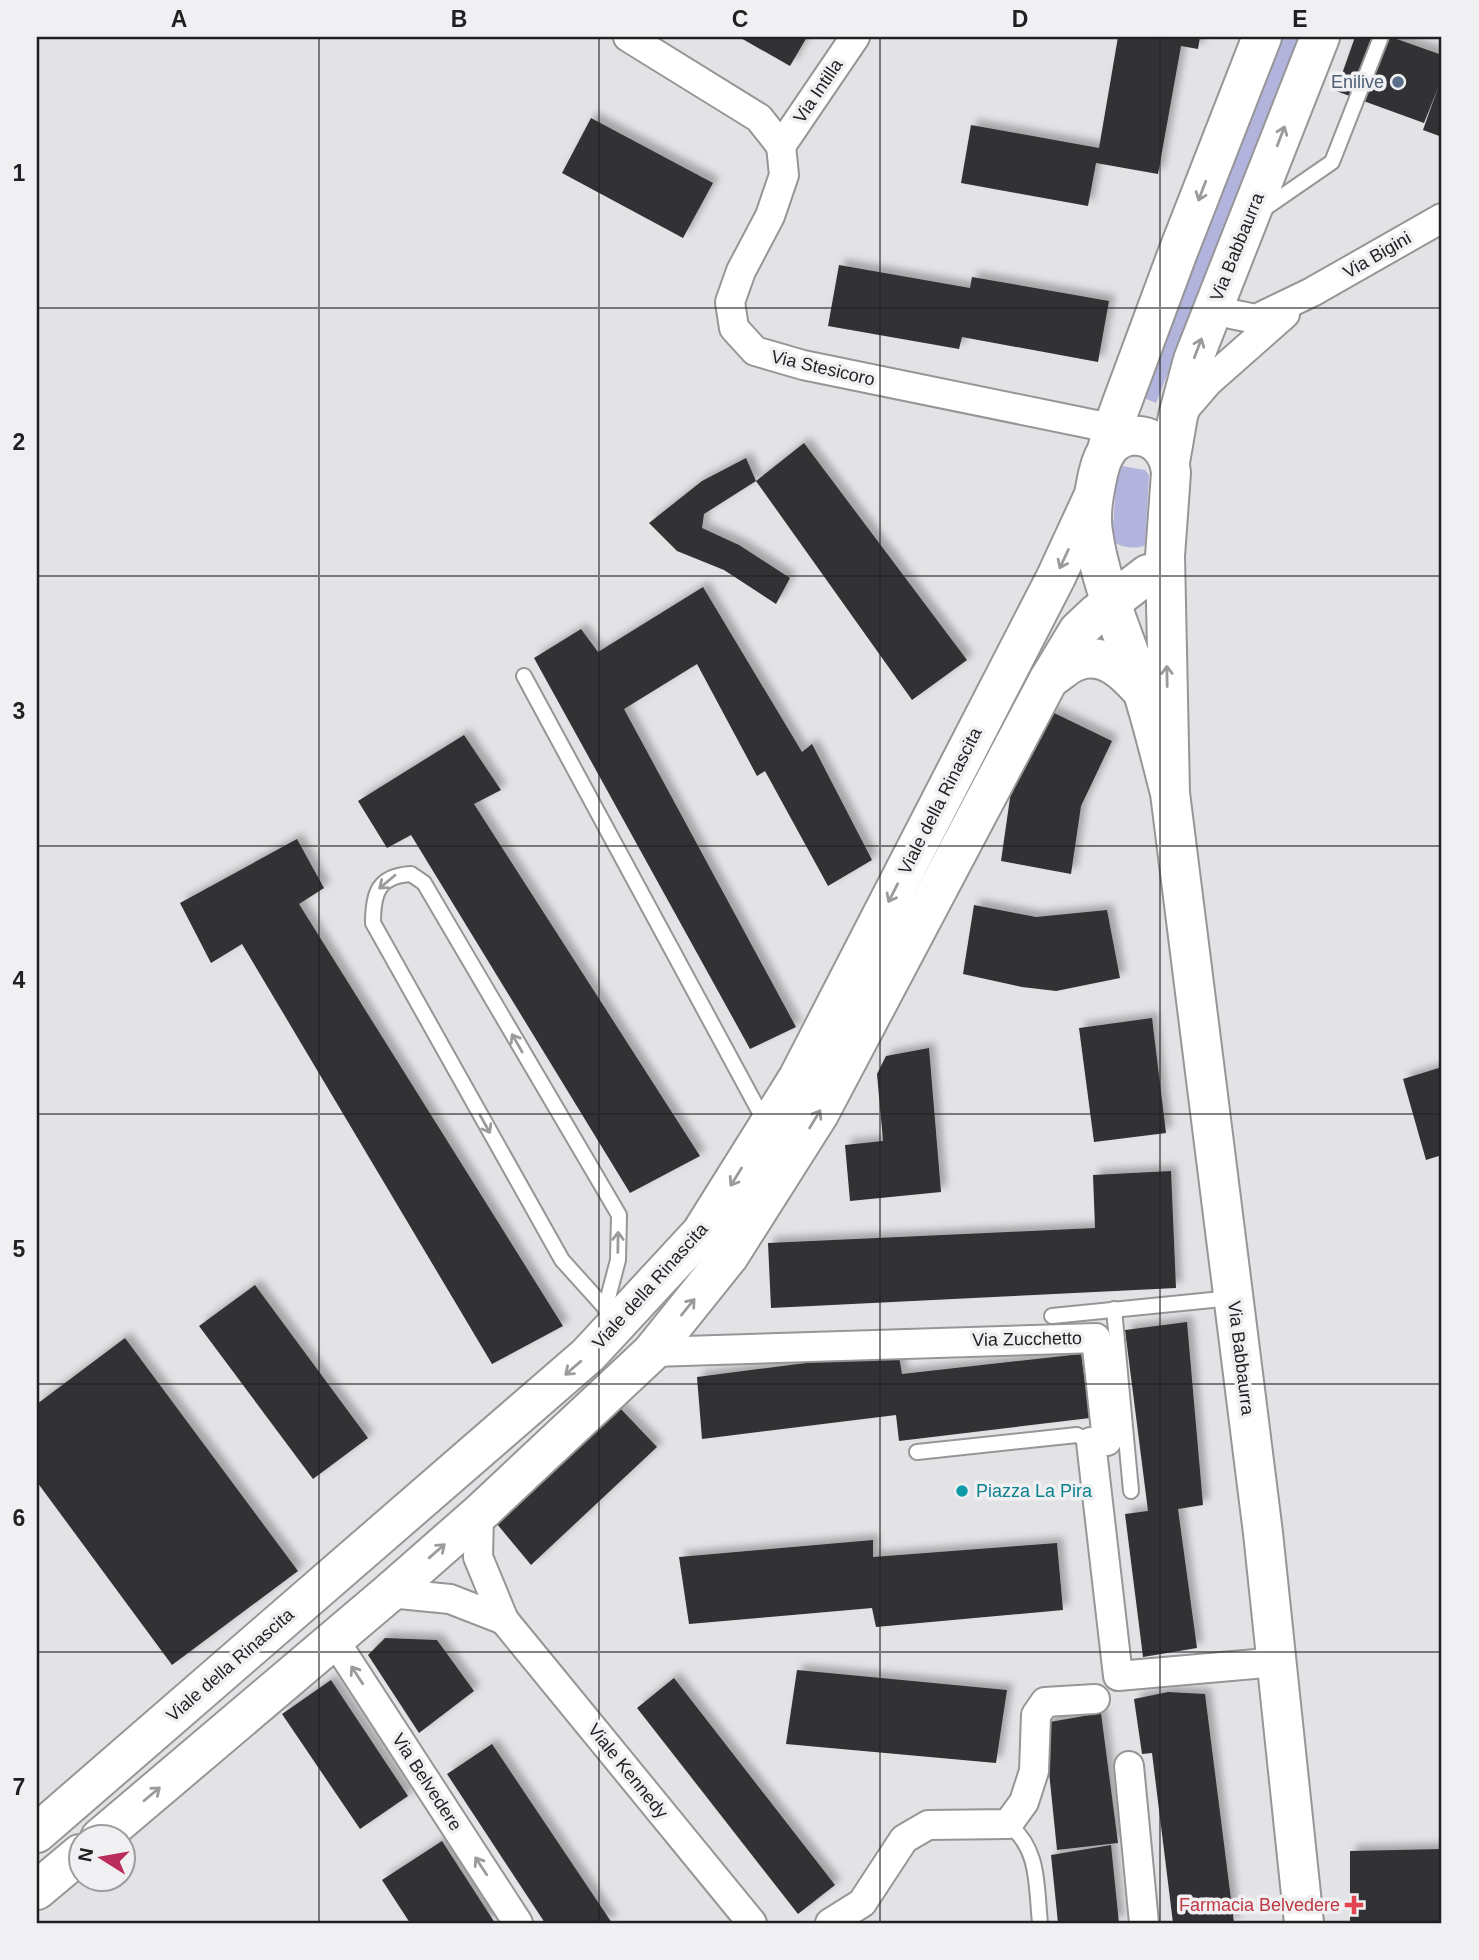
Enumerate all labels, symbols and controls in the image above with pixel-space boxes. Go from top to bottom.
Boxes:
text: A [171,6,187,32]
text: B [451,6,467,32]
text: C [732,6,748,32]
text: D [1012,6,1028,32]
text: E [1292,6,1308,32]
street label: Via Intilla [789,54,847,127]
place label: Enilive [1331,72,1384,92]
marker: Enilive [1390,74,1406,90]
one-way arrow [1275,126,1288,148]
text: 1 [13,160,26,186]
one-way arrow [1194,180,1207,202]
street label: Via Babbaurra [1206,189,1268,304]
street label: Via Bigini [1340,228,1414,282]
one-way arrow [1192,338,1205,359]
street label: Via Stesicoro [769,346,877,390]
text: 2 [13,429,25,455]
one-way arrow [1057,548,1070,569]
one-way arrow [1161,664,1174,687]
text: 3 [13,698,25,724]
street label: Viale della Rinascita [894,724,986,878]
one-way arrow [379,875,397,890]
one-way arrow [886,882,900,902]
text: 4 [13,967,26,993]
one-way arrow [510,1033,524,1053]
one-way arrow [809,1110,823,1130]
one-way arrow [478,1113,492,1133]
one-way arrow [728,1167,742,1187]
street label: Viale della Rinascita [588,1218,712,1353]
one-way arrow [611,1231,625,1254]
text: 5 [13,1236,26,1262]
one-way arrow [680,1299,696,1317]
street label: Via Babbaurra [1224,1300,1258,1417]
street label: Via Zucchetto [972,1328,1082,1350]
one-way arrow [565,1360,583,1376]
place label: Piazza La Pira [976,1481,1093,1501]
marker: Piazza La Pira [954,1483,970,1499]
text: 6 [13,1505,25,1531]
one-way arrow [428,1543,446,1559]
street label: Viale della Rinascita [162,1604,298,1726]
one-way arrow [350,1666,364,1686]
street label: Viale Kennedy [584,1720,672,1822]
street label: Via Belvedere [388,1730,466,1834]
text: 7 [13,1774,25,1800]
one-way arrow [143,1786,161,1802]
north arrow [66,1824,136,1894]
text: N [74,1846,97,1864]
one-way arrow [474,1857,488,1876]
place label: Farmacia Belvedere [1179,1895,1340,1915]
marker: Farmacia Belvedere [1346,1897,1362,1913]

